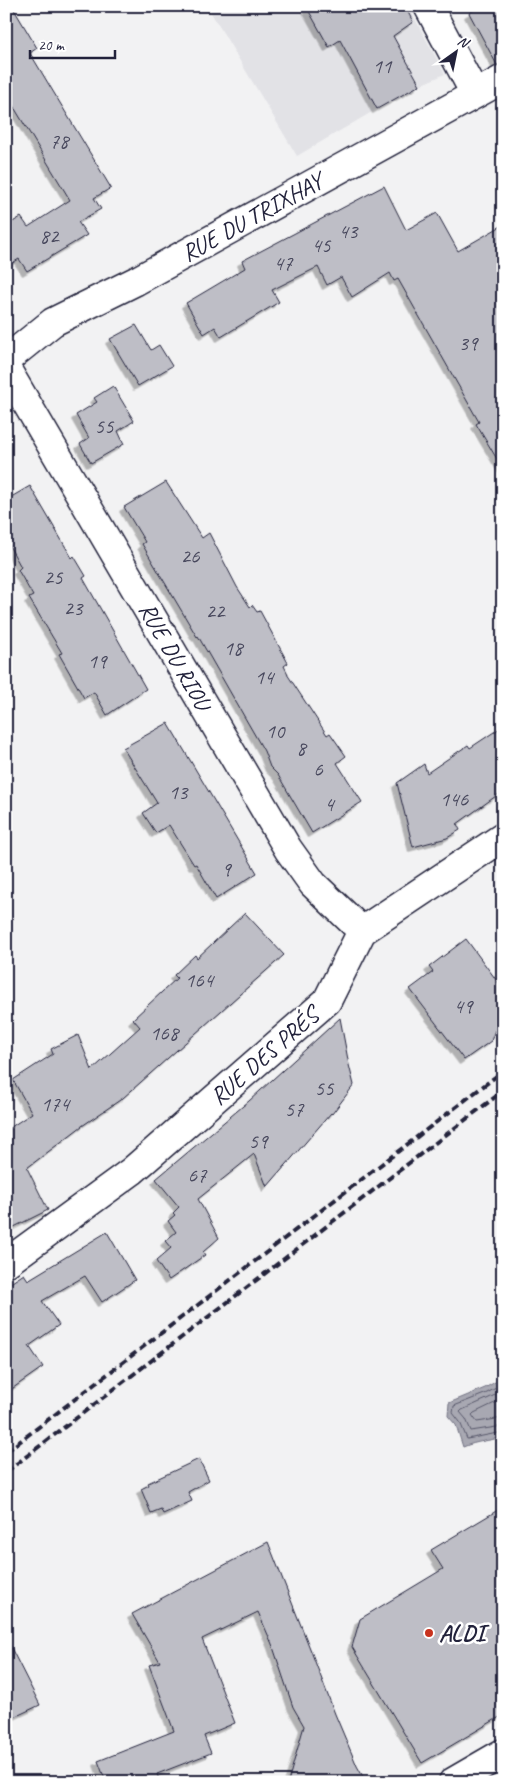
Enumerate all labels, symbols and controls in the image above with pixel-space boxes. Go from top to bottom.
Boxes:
scale bar [30,28,115,60]
north arrow [432,28,482,78]
text: N [455,32,473,52]
text: 20 m [38,36,65,55]
house number: 11 [373,53,393,79]
house number: 78 [50,128,71,154]
street label: RUE DU TRIXHAY [176,164,332,268]
house number: 43 [339,218,359,244]
house number: 82 [40,223,60,249]
house number: 45 [312,232,332,258]
house number: 47 [274,250,294,276]
house number: 39 [459,330,479,356]
house number: 55 [95,413,115,439]
house number: 26 [181,543,200,569]
house number: 25 [44,564,64,590]
house number: 23 [64,595,84,621]
street label: RUE DU RIOU [132,597,219,718]
house number: 22 [206,598,226,624]
house number: 18 [224,635,245,661]
house number: 19 [88,648,108,674]
house number: 14 [255,664,276,690]
house number: 10 [266,718,286,744]
house number: 8 [296,735,308,761]
house number: 6 [313,756,323,782]
house number: 13 [169,779,189,805]
house number: 146 [440,786,469,812]
house number: 4 [324,791,336,817]
house number: 9 [221,856,232,882]
house number: 164 [185,967,216,993]
house number: 49 [454,993,474,1019]
street label: RUE DES PRÉS [204,998,328,1111]
house number: 168 [150,1020,181,1046]
house number: 55 [315,1075,335,1101]
house number: 174 [41,1091,72,1117]
house number: 57 [285,1096,305,1122]
house number: 59 [249,1128,269,1154]
house number: 67 [188,1162,208,1188]
place label: ALDI [439,1618,490,1648]
marker: ALDI [423,1627,435,1639]

